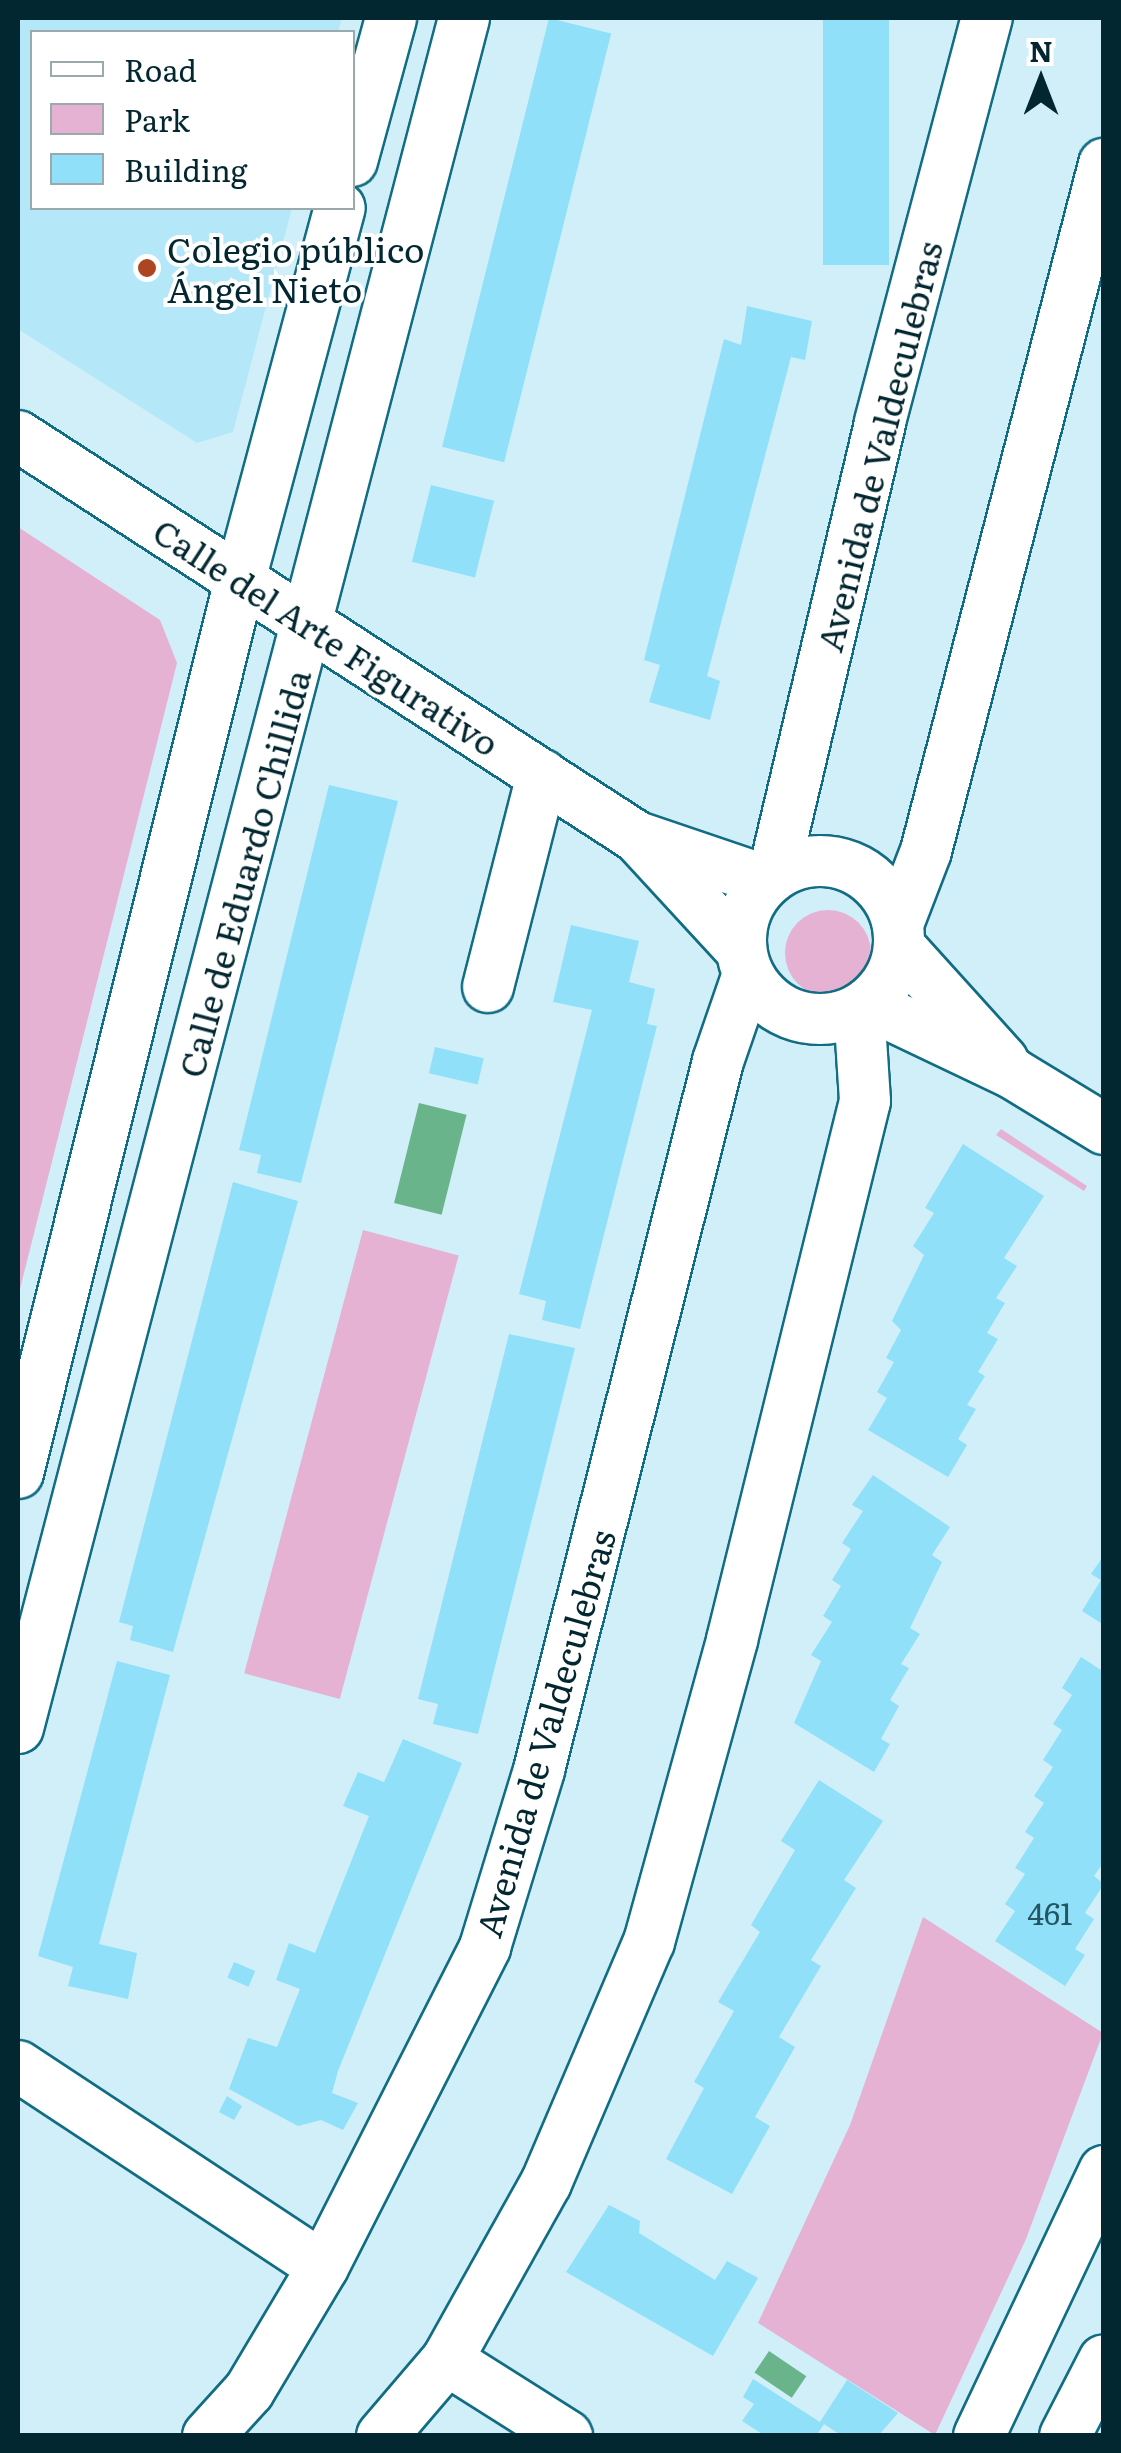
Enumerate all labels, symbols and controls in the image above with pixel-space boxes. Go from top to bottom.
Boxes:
text: N [1029,29,1053,71]
legend [30,30,355,210]
north arrow [991,30,1091,130]
text: Road [124,47,197,91]
text: Park [124,97,190,141]
text: Building [124,147,248,191]
place label: Colegio público Ángel Nieto [167,227,424,309]
street label: Avenida de Valdeculebras [807,236,949,656]
marker: Colegio público Ángel Nieto [136,257,158,279]
street label: Calle del Arte Figurativo [146,508,508,764]
street label: Calle de Eduardo Chillida [168,664,318,1082]
street label: Avenida de Valdeculebras [466,1525,622,1941]
house number: 461 [1028,1894,1072,1930]

